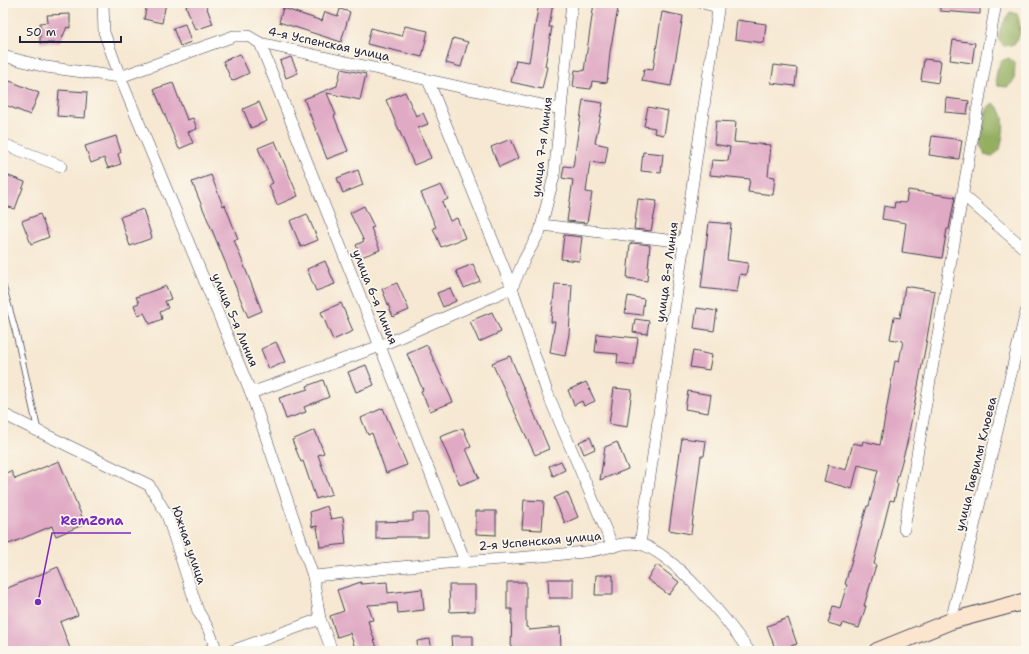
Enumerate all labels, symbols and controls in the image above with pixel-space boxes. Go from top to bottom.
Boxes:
scale bar [20,18,121,44]
street label: 4-я Успенская улица [267,23,392,65]
text: 50 m [26,24,56,40]
street label: улица 7-я Линия [528,96,556,198]
street label: улица 8-я Линия [652,221,682,323]
street label: улица 6-я Линия [349,247,401,347]
street label: улица 5-я Линия [208,271,262,369]
street label: улица Гаврилы Клюева [952,395,1001,533]
street label: Южная улица [168,504,210,587]
callout: RemZona [52,508,131,533]
text: RemZona [61,512,124,529]
street label: 2-я Успенская улица [478,528,603,554]

